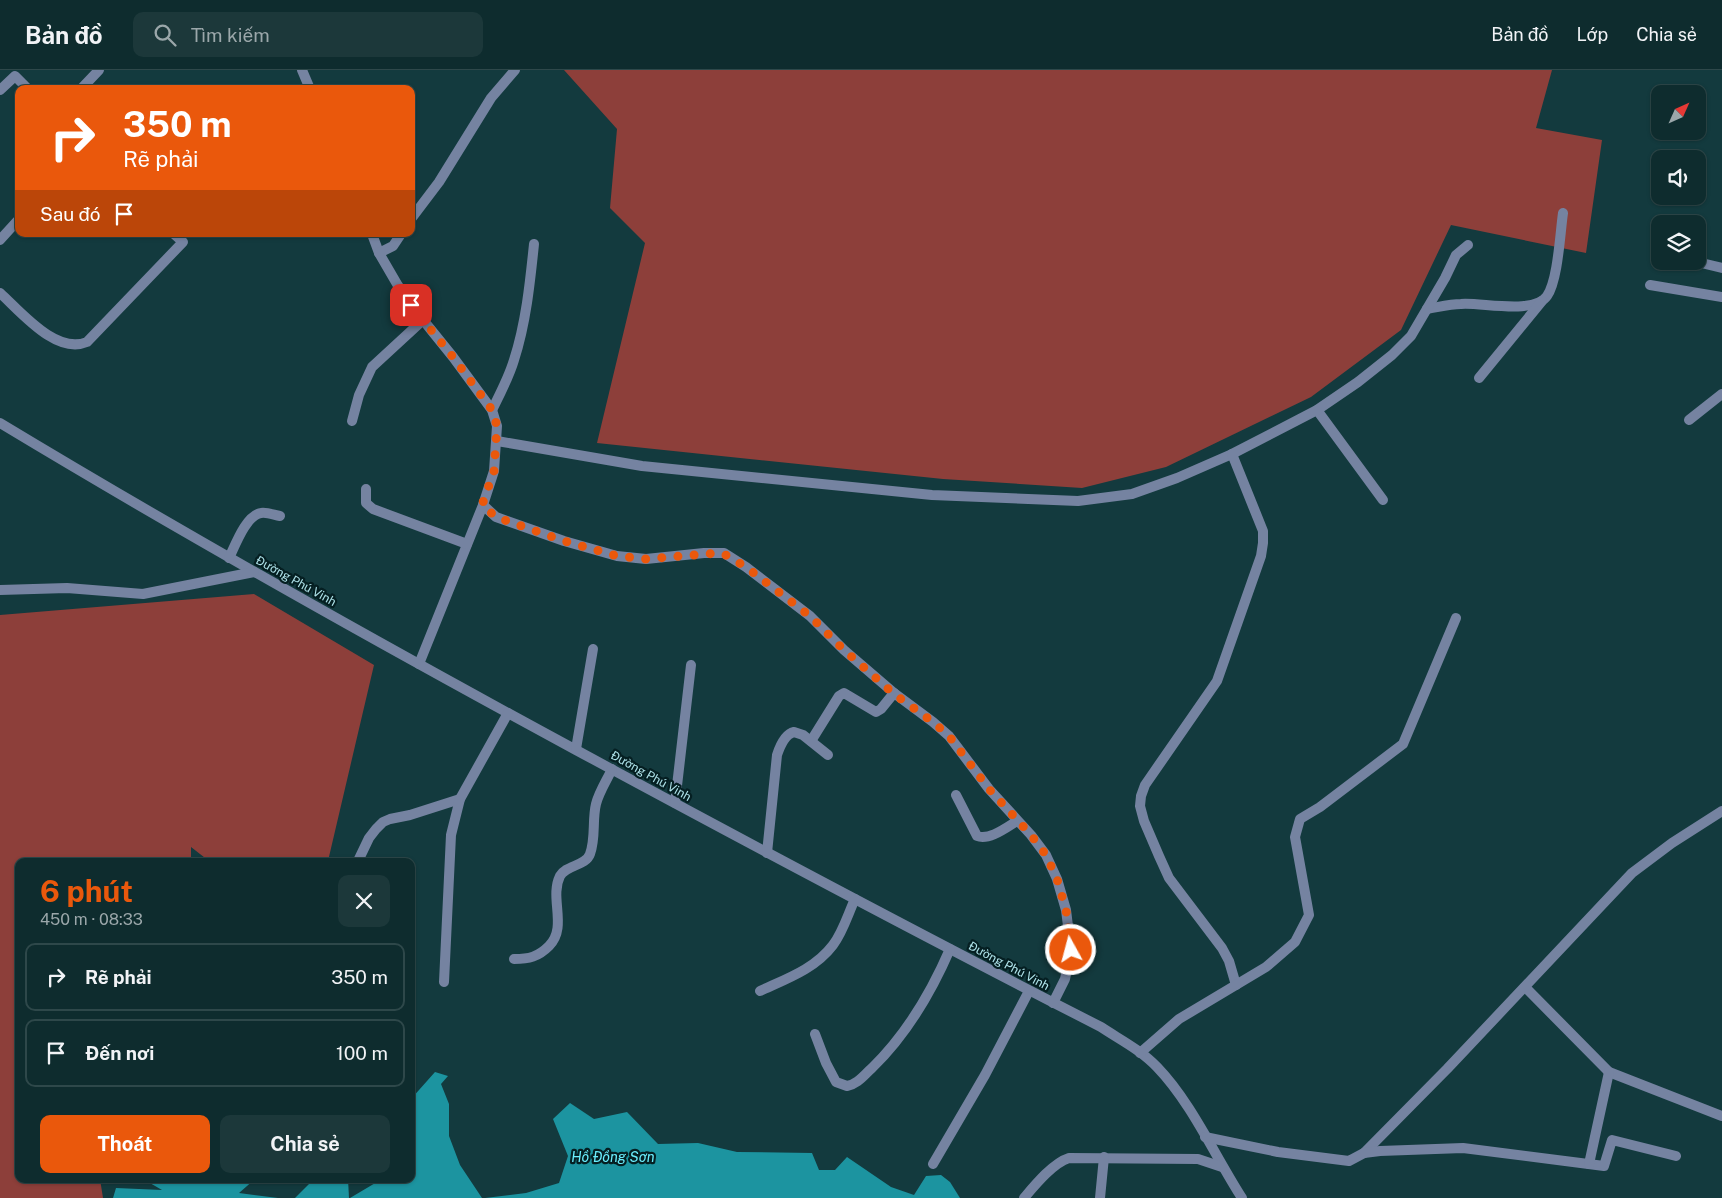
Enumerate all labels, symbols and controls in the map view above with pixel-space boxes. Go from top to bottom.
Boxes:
search box [133,12,483,57]
text: Bản đồ [25,21,103,49]
icon: search [151,21,179,49]
text: Tìm kiếm [191,24,270,46]
text: Bản đồ [1491,24,1549,45]
text: Lớp [1577,24,1608,45]
text: Chia sẻ [1636,24,1697,45]
north arrow [1651,85,1706,140]
map controls [1651,85,1706,270]
text: 350 m [123,104,232,145]
icon: right [40,105,105,170]
text: Rẽ phải [123,146,199,172]
button: sound [1651,150,1706,205]
icon: arrive [110,200,138,228]
text: Sau đó [40,203,100,225]
button: layers [1651,215,1706,270]
pin [390,284,432,326]
icon: arrive [397,291,425,319]
street label: Đường Phú Vinh [253,553,339,609]
street label: Đường Phú Vinh [608,748,694,804]
text: 6 phút [40,873,133,909]
button: close [338,875,390,927]
text: 450 m · 08:33 [40,910,143,929]
position arrow [1044,923,1096,975]
street label: Đường Phú Vinh [966,939,1052,993]
icon: right [42,963,70,991]
text: Rẽ phải [85,966,152,988]
text: 350 m [331,966,388,988]
icon: arrive [42,1039,70,1067]
text: Đến nơi [85,1042,154,1064]
text: 100 m [336,1042,388,1064]
button: Thoát [40,1115,210,1173]
button: Chia sẻ [220,1115,390,1173]
water label: Hồ Đồng Sơn [571,1149,655,1165]

